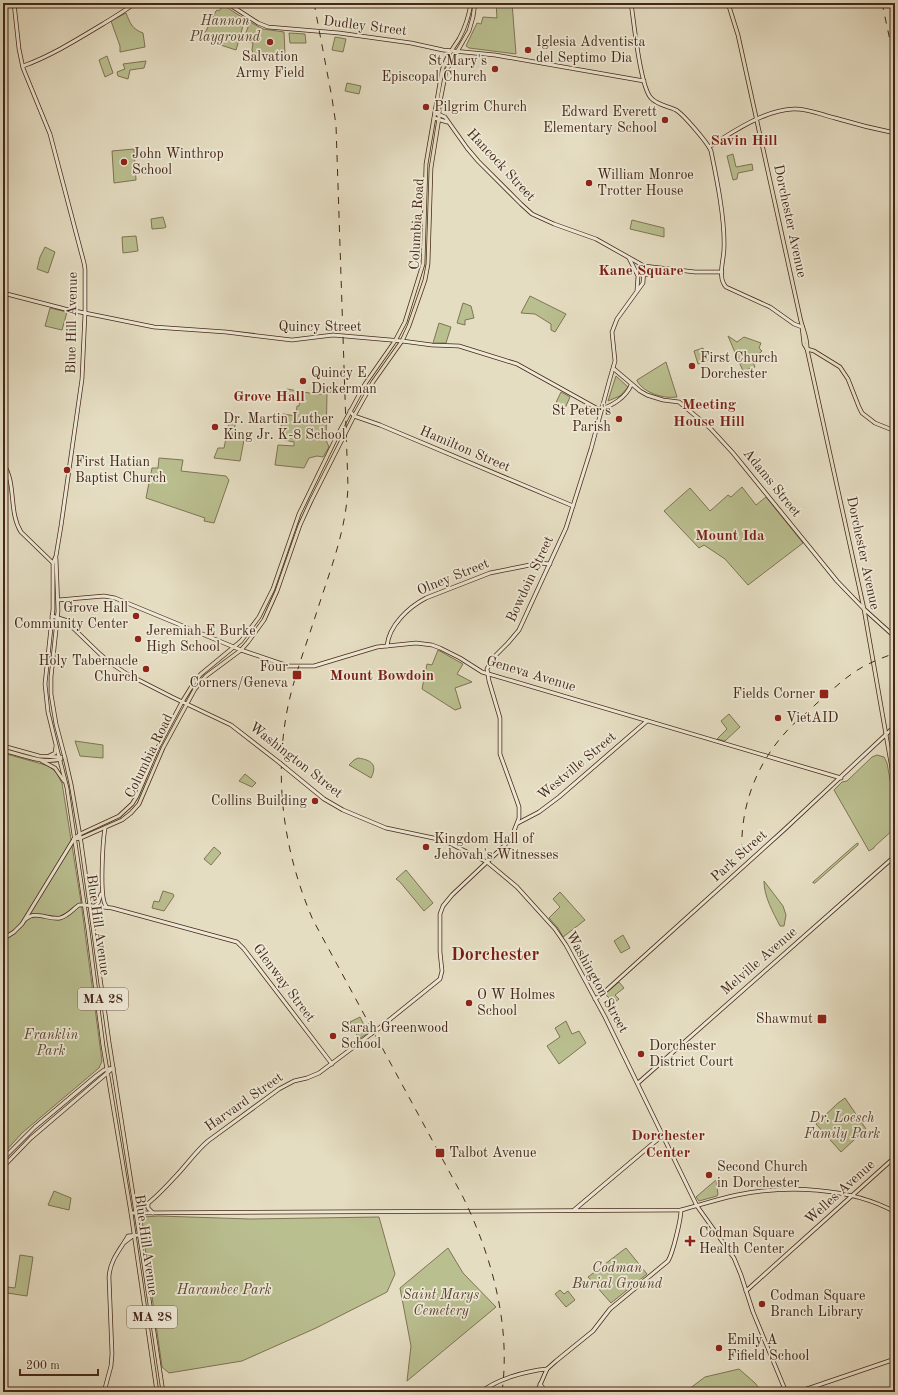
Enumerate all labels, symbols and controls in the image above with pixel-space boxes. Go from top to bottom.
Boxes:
park label: Hannon Playground [189,14,261,45]
street label: Dudley Street [322,14,408,38]
place label: Iglesia Adventista del Septimo Dia [536,35,645,65]
marker: Salvation Army Field [265,37,275,47]
marker: Iglesia Adventista del Septimo Dia [523,45,533,55]
place label: Salvation Army Field [235,50,305,80]
place label: St Mary's Episcopal Church [381,54,487,84]
marker: St Mary's Episcopal Church [490,64,500,74]
place label: Pilgrim Church [434,100,528,114]
marker: Pilgrim Church [421,102,431,112]
place label: Edward Everett Elementary School [543,105,657,135]
marker: Edward Everett Elementary School [660,115,670,125]
street label: Hancock Street [464,126,538,204]
district label: Savin Hill [710,134,778,149]
place label: John Winthrop School [132,147,224,177]
marker: John Winthrop School [119,157,129,167]
street label: Dorchester Avenue [771,163,809,279]
place label: William Monroe Trotter House [597,168,694,198]
street label: Columbia Road [408,178,426,270]
marker: William Monroe Trotter House [584,178,594,188]
district label: Kane Square [598,264,684,279]
street label: Blue Hill Avenue [64,272,80,374]
street label: Quincy Street [278,320,362,334]
place label: First Church Dorchester [700,351,778,381]
marker: First Church Dorchester [687,361,697,371]
place label: Quincy E Dickerman [311,366,377,396]
marker: Quincy E Dickerman [298,376,308,386]
district label: Grove Hall [233,390,305,405]
district label: Meeting House Hill [673,398,745,430]
place label: St Peter's Parish [552,404,611,434]
place label: Dr. Martin Luther King Jr. K-8 School [223,412,346,442]
marker: St Peter's Parish [614,414,624,424]
marker: Dr. Martin Luther King Jr. K-8 School [210,422,220,432]
street label: Hamilton Street [418,424,512,474]
street label: Adams Street [740,446,804,520]
place label: First Hatian Baptist Church [75,455,167,485]
marker: First Hatian Baptist Church [62,465,72,475]
street label: Dorchester Avenue [844,495,882,611]
district label: Mount Ida [695,529,765,544]
street label: Bowdoin Street [504,534,556,624]
street label: Olney Street [415,556,491,598]
place label: Grove Hall Community Center [14,601,128,631]
marker: Grove Hall Community Center [131,611,141,621]
place label: Jeremiah E Burke High School [146,624,256,654]
marker: Jeremiah E Burke High School [133,634,143,644]
place label: Holy Tabernacle Church [39,654,138,684]
street label: Geneva Avenue [485,654,577,694]
place label: Four Corners/Geneva [189,660,288,690]
marker: Holy Tabernacle Church [141,664,151,674]
marker: Four Corners/Geneva [291,669,303,681]
district label: Mount Bowdoin [330,669,434,684]
place label: Fields Corner [732,687,815,701]
marker: Fields Corner [818,688,830,700]
place label: VietAID [786,711,839,725]
street label: Columbia Road [123,712,175,800]
marker: VietAID [773,713,783,723]
street label: Washington Street [247,719,345,801]
street label: Westville Street [535,729,619,803]
place label: Collins Building [211,794,307,808]
marker: Collins Building [310,796,320,806]
street label: Park Street [708,827,770,885]
place label: Kingdom Hall of Jehovah's Witnesses [434,832,559,862]
marker: Kingdom Hall of Jehovah's Witnesses [421,842,431,852]
street label: Blue Hill Avenue [84,873,112,977]
street label: Melville Avenue [718,924,800,998]
street label: Washington Street [563,929,631,1035]
street label: Glenway Street [250,941,318,1025]
district label: Dorchester [451,946,539,964]
road number: MA 28 [78,988,128,1010]
place label: O W Holmes School [477,988,555,1018]
marker: O W Holmes School [464,998,474,1008]
place label: Shawmut [756,1012,813,1026]
marker: Shawmut [816,1013,828,1025]
place label: Sarah Greenwood School [341,1021,448,1051]
park label: Franklin Park [23,1028,78,1058]
marker: Sarah Greenwood School [328,1031,338,1041]
place label: Dorchester District Court [649,1039,734,1069]
marker: Dorchester District Court [636,1049,646,1059]
street label: Harvard Street [202,1070,286,1134]
park label: Dr. Loesch Family Park [803,1111,880,1142]
district label: Dorchester Center [631,1129,705,1161]
place label: Talbot Avenue [449,1146,536,1160]
marker: Talbot Avenue [434,1147,446,1159]
street label: Welles Avenue [802,1157,878,1227]
place label: Second Church in Dorchester [717,1160,808,1190]
marker: Second Church in Dorchester [704,1170,714,1180]
street label: Blue Hill Avenue [132,1193,160,1297]
place label: Codman Square Health Center [699,1226,794,1256]
marker: Codman Square Health Center [684,1235,696,1247]
park label: Codman Burial Ground [571,1261,663,1291]
park label: Harambee Park [176,1283,271,1297]
park label: Saint Marys Cemetery [403,1288,479,1319]
place label: Codman Square Branch Library [770,1289,865,1319]
marker: Codman Square Branch Library [757,1299,767,1309]
road number: MA 28 [127,1306,177,1328]
place label: Emily A Fifield School [727,1333,809,1363]
marker: Emily A Fifield School [714,1343,724,1353]
scale bar [20,1351,98,1377]
text: 200 m [26,1360,60,1372]

